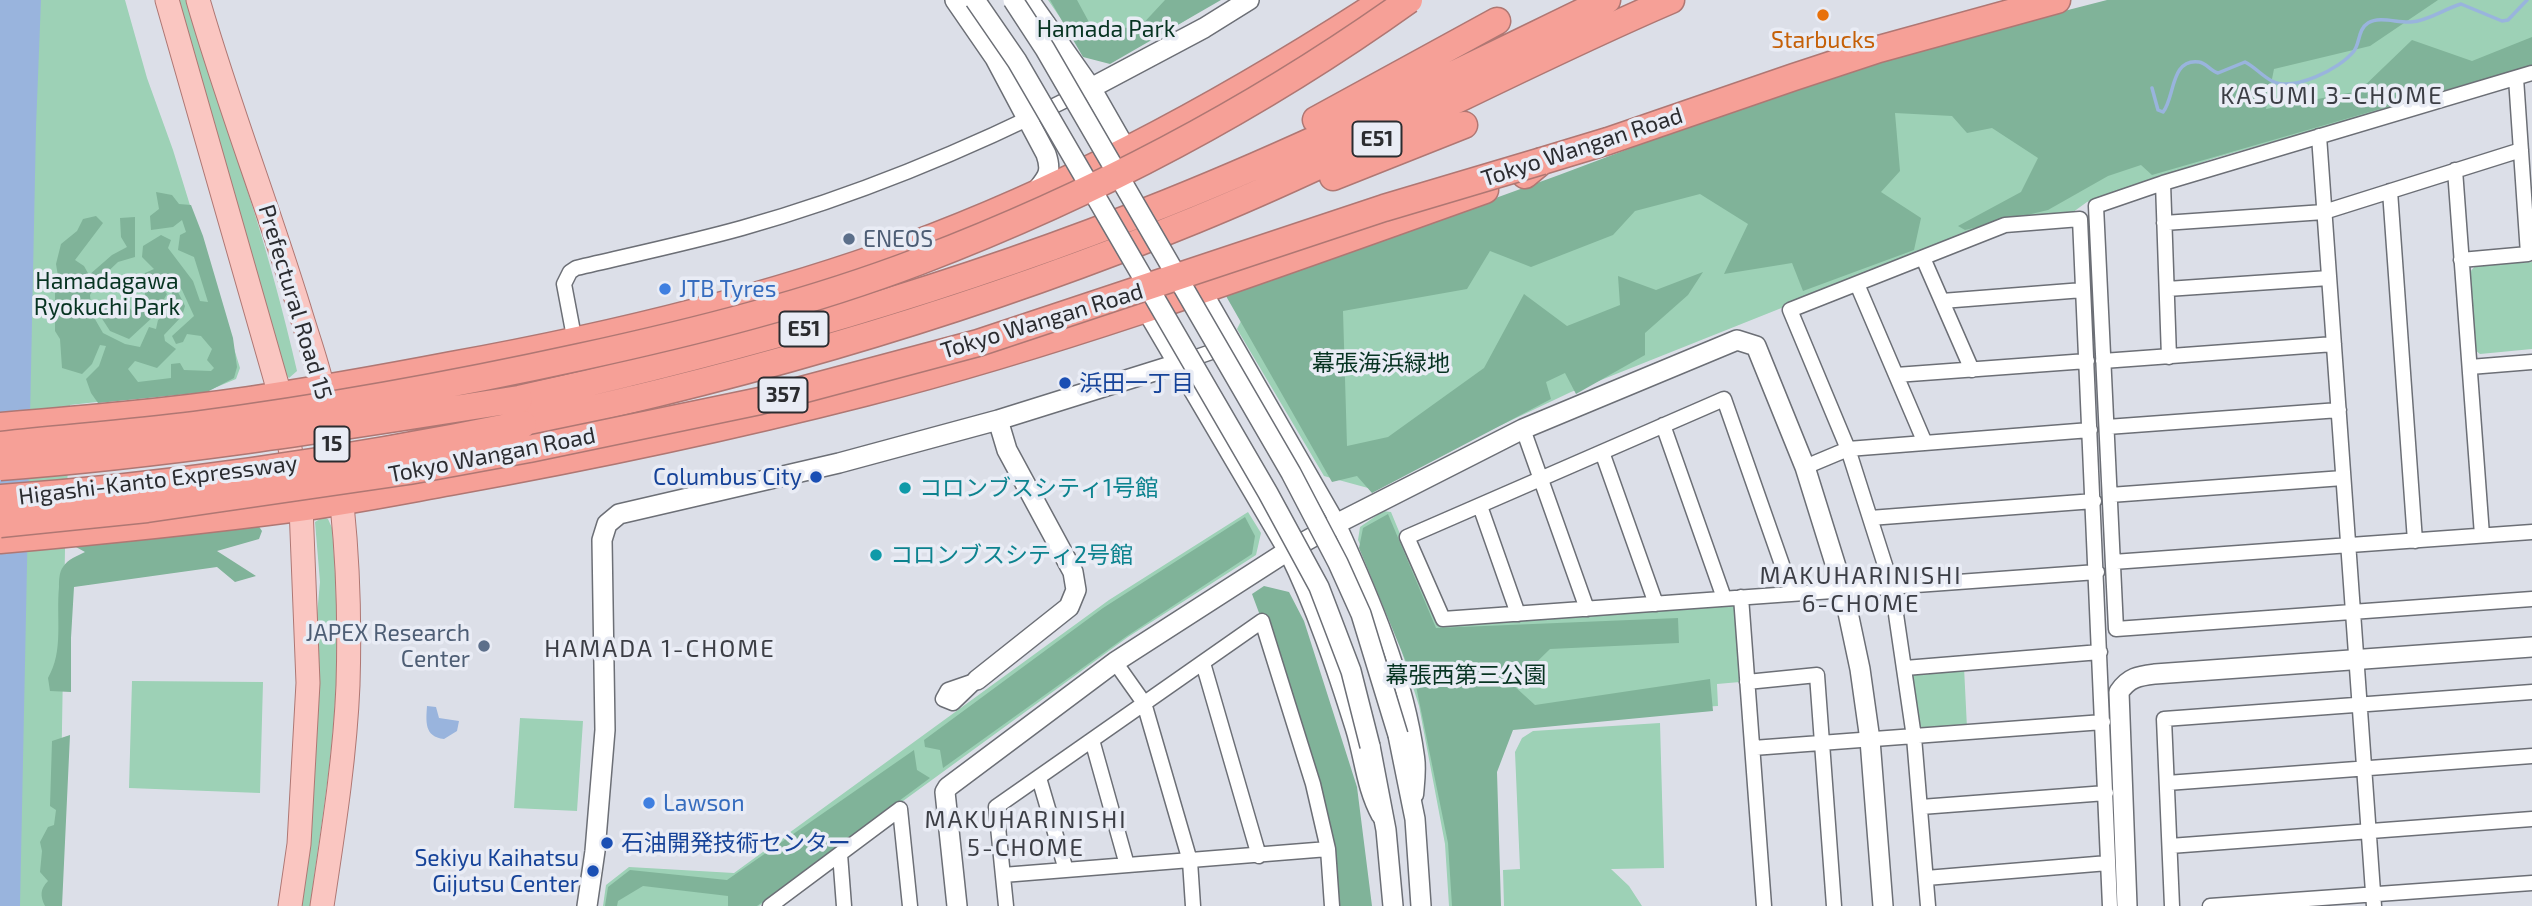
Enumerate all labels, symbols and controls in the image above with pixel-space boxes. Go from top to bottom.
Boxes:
marker: Starbucks [1815,7,1831,23]
park label: Hamada Park [1037,15,1175,43]
place label: Starbucks [1771,26,1875,54]
district label: KASUMI 3-CHOME [2222,82,2442,110]
street label: Tokyo Wangan Road [1478,101,1686,193]
road number: E51 [1352,122,1402,156]
street label: Prefectural Road 15 [252,201,338,403]
place label: ENEOS [863,225,933,253]
marker: ENEOS [841,231,857,247]
park label: Hamadagawa Ryokuchi Park [34,267,180,321]
place label: JTB Tyres [679,275,776,303]
street label: Tokyo Wangan Road [938,277,1146,365]
marker: JTB Tyres [657,281,673,297]
road number: E51 [780,312,828,346]
park label: 幕張海浜緑地 [1312,349,1450,377]
place label: 浜田一丁目 [1079,369,1194,397]
marker: 浜田一丁目 [1057,375,1073,391]
road number: 357 [758,378,808,412]
street label: Tokyo Wangan Road [386,421,598,489]
road number: 15 [314,426,350,462]
street label: Higashi-Kanto Expressway [17,449,299,511]
place label: Columbus City [653,463,802,491]
marker: Columbus City [808,469,824,485]
place label: コロンブスシティ1号館 [919,474,1158,502]
marker: コロンブスシティ1号館 [897,480,913,496]
place label: コロンブスシティ2号館 [890,541,1133,569]
marker: コロンブスシティ2号館 [868,547,884,563]
district label: MAKUHARINISHI 6-CHOME [1761,562,1961,618]
place label: JAPEX Research Center [306,619,470,673]
district label: HAMADA 1-CHOME [546,635,774,663]
marker: JAPEX Research Center [476,638,492,654]
park label: 幕張西第三公園 [1386,661,1546,689]
place label: Lawson [663,789,745,817]
marker: Lawson [641,795,657,811]
district label: MAKUHARINISHI 5-CHOME [926,806,1126,862]
place label: 石油開発技術センター [621,829,851,857]
marker: 石油開発技術センター [599,835,615,851]
place label: Sekiyu Kaihatsu Gijutsu Center [414,844,579,898]
marker: Sekiyu Kaihatsu Gijutsu Center [585,863,601,879]

